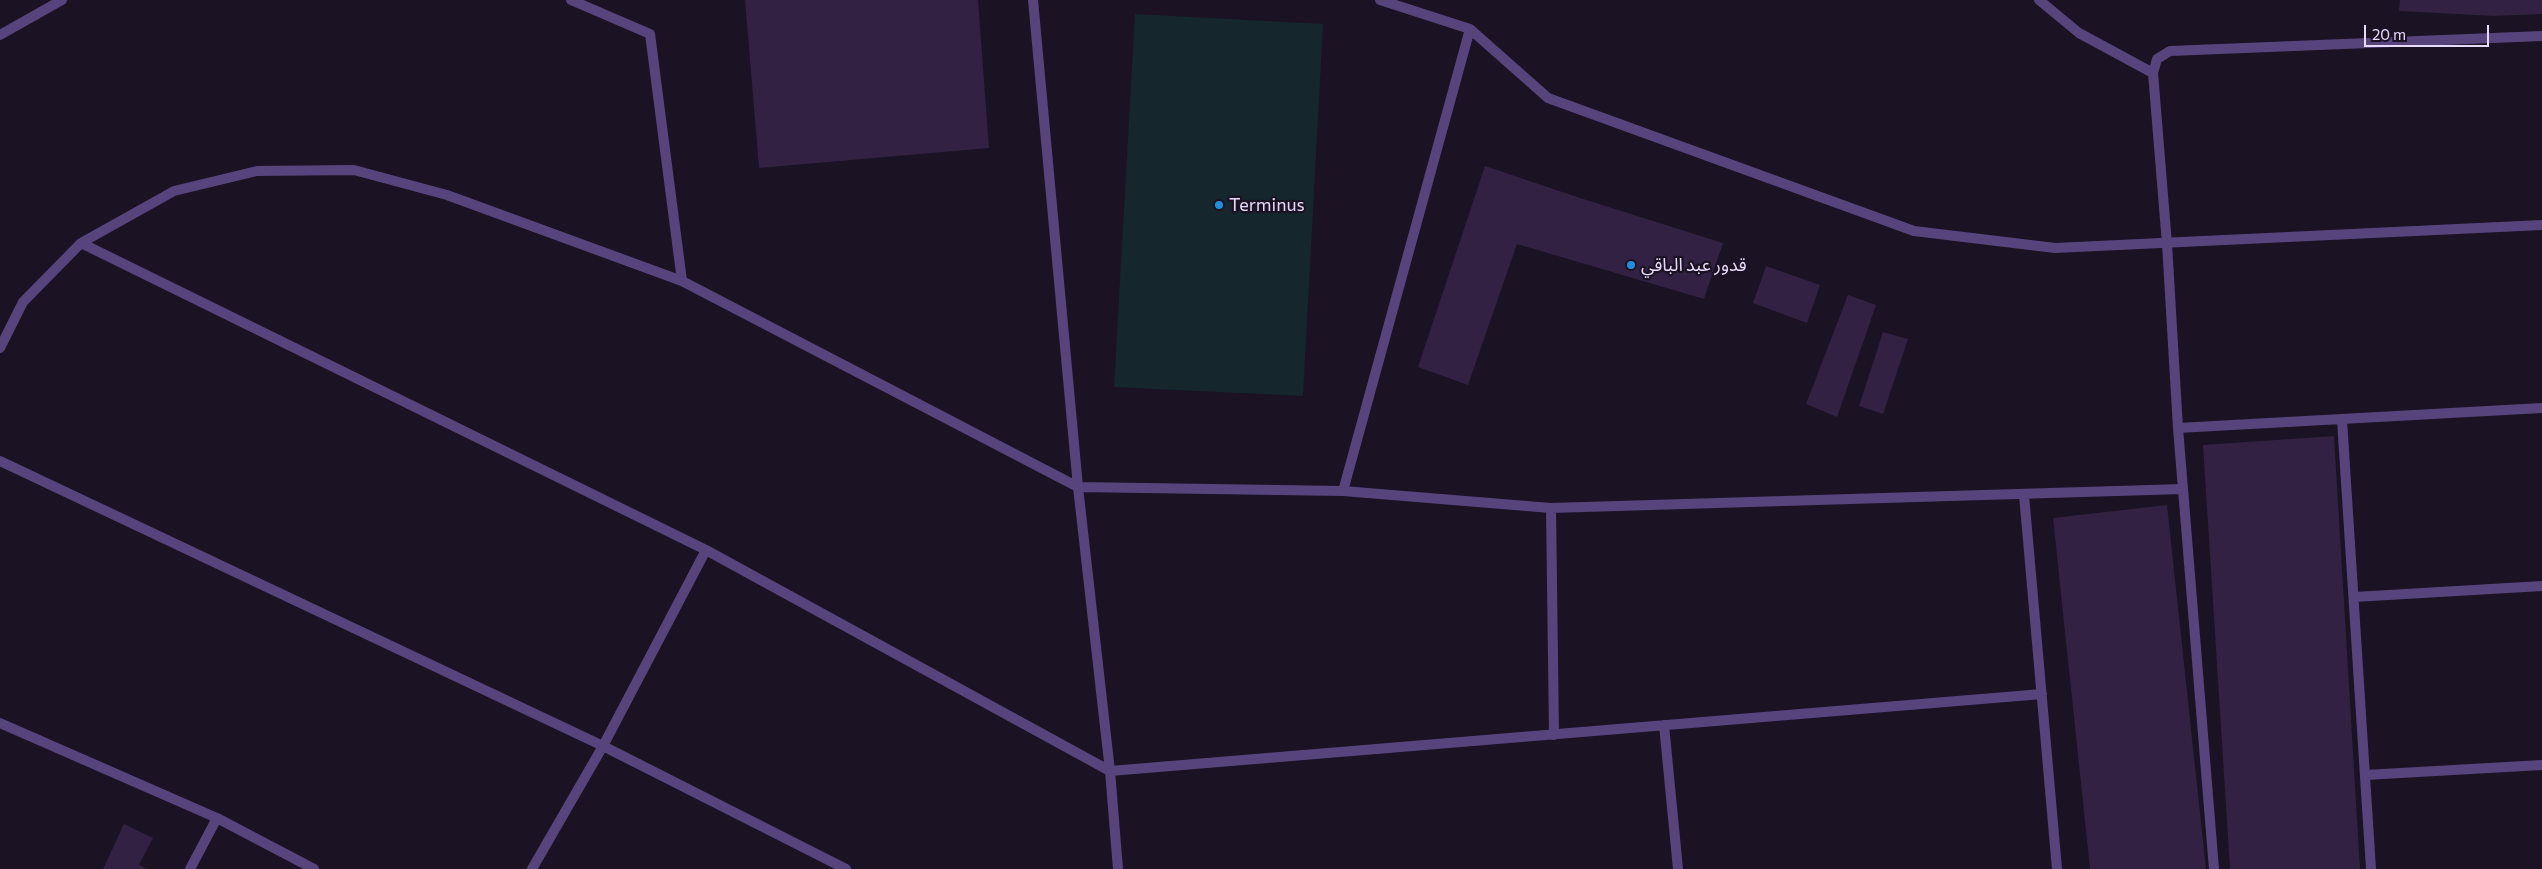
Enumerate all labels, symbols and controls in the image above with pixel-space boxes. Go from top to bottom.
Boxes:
scale bar [2367,15,2492,47]
text: 20 m [2372,25,2406,43]
place label: Terminus [1229,194,1305,216]
marker: Terminus [1213,199,1225,211]
place label: قدور عبد الباقي [1641,254,1747,276]
marker: قدور عبد الباقي [1625,259,1637,271]

